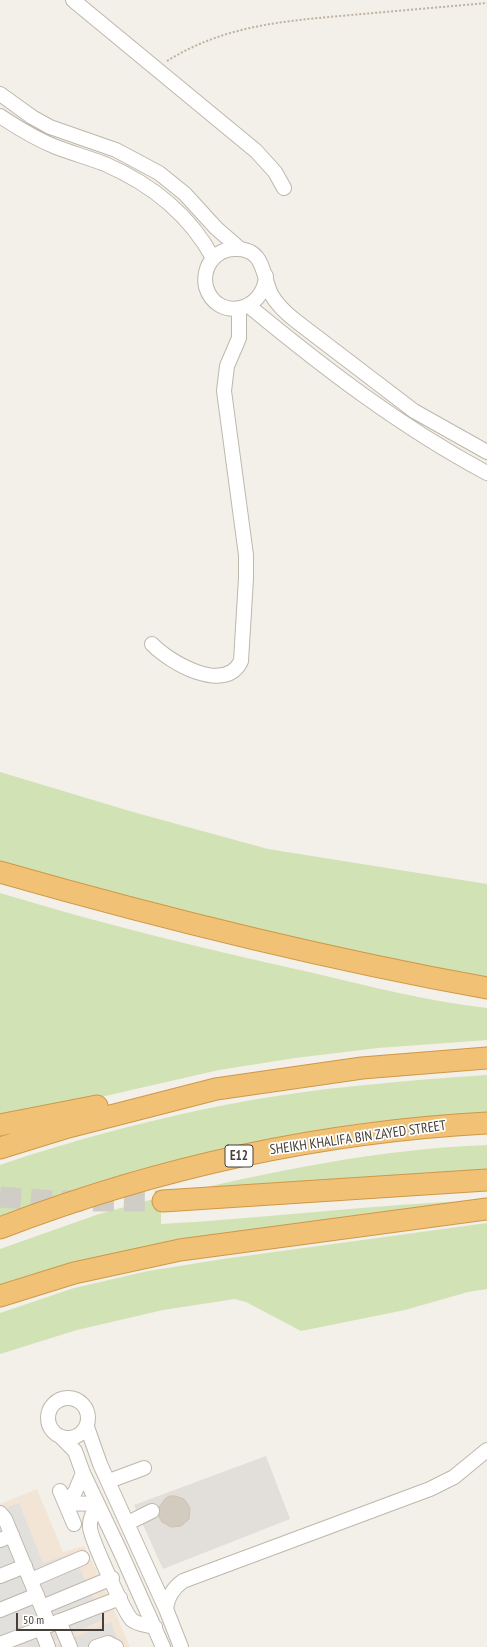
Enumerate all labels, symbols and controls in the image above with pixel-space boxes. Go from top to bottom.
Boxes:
street label: SHEIKH KHALIFA BIN ZAYED STREET [269,1117,447,1159]
road number: E12 [225,1145,253,1167]
scale bar [18,1605,106,1631]
text: 50 m [23,1612,44,1627]

